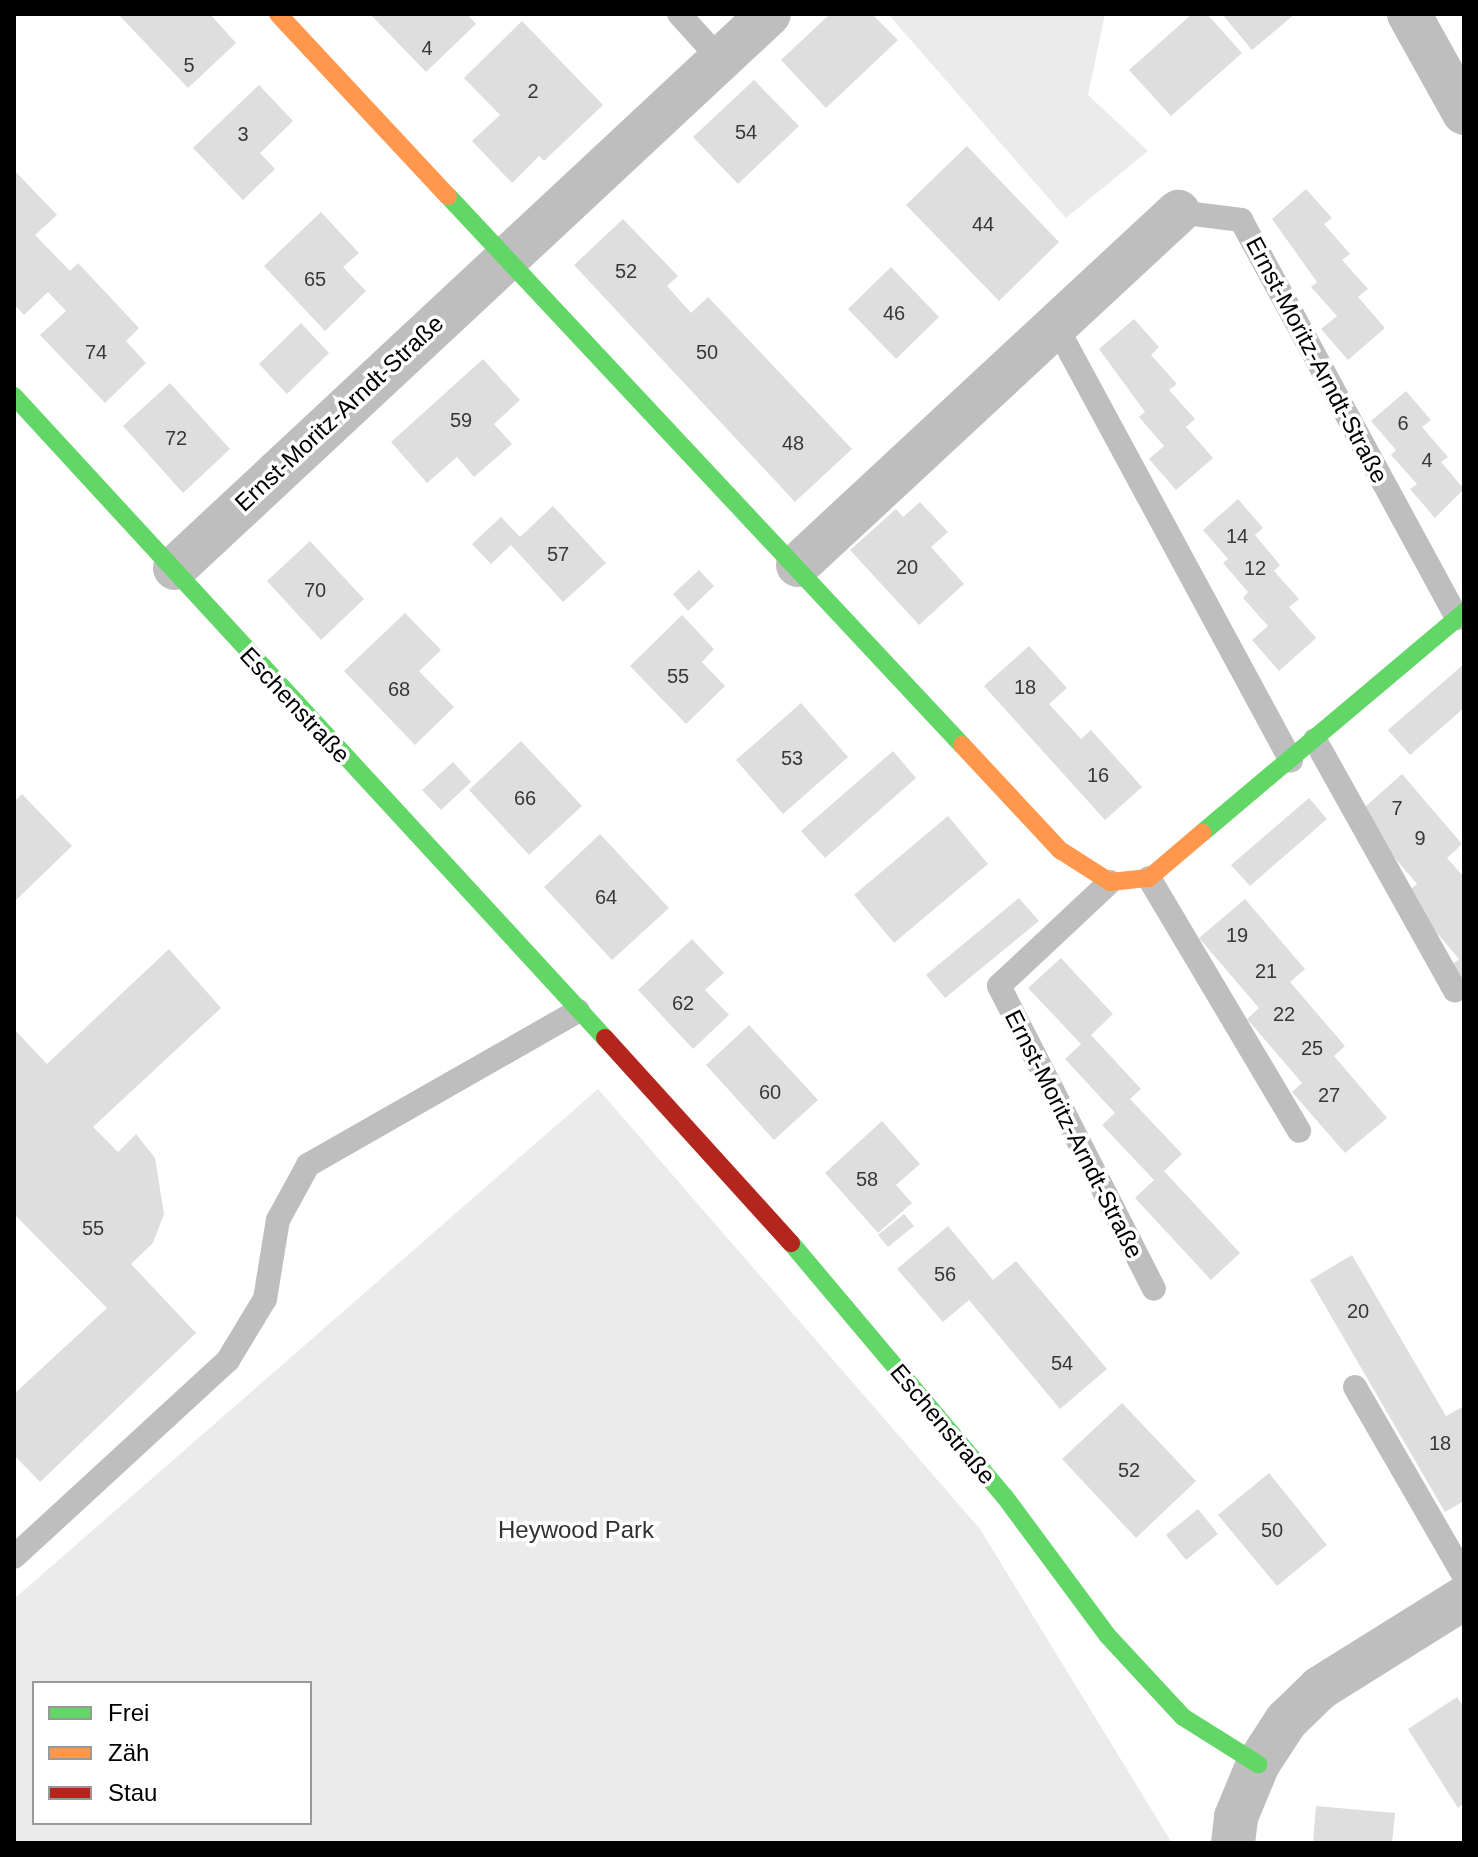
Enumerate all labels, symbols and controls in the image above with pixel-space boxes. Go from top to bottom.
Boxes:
house number: 4 [421,36,433,60]
house number: 5 [183,53,195,77]
house number: 2 [527,79,539,103]
house number: 54 [735,120,757,144]
house number: 3 [237,122,249,146]
house number: 44 [972,212,994,236]
street label: Ernst-Moritz-Arndt-Straße [1240,232,1394,488]
house number: 52 [615,259,637,283]
house number: 65 [304,267,326,291]
house number: 46 [883,301,905,325]
street label: Ernst-Moritz-Arndt-Straße [229,309,449,517]
house number: 74 [85,340,107,364]
house number: 50 [696,340,718,364]
house number: 59 [450,408,472,432]
house number: 6 [1397,411,1409,435]
house number: 72 [165,426,187,450]
house number: 48 [782,431,804,455]
house number: 4 [1421,448,1433,472]
house number: 14 [1226,524,1248,548]
house number: 57 [547,542,569,566]
house number: 20 [896,555,918,579]
house number: 12 [1244,556,1266,580]
house number: 70 [304,578,326,602]
street label: Eschenstraße [234,641,356,769]
house number: 55 [667,664,689,688]
house number: 18 [1014,675,1036,699]
house number: 68 [388,677,410,701]
house number: 53 [781,746,803,770]
house number: 16 [1087,763,1109,787]
house number: 66 [514,786,536,810]
house number: 7 [1391,796,1403,820]
house number: 9 [1414,826,1426,850]
house number: 64 [595,885,617,909]
house number: 19 [1226,923,1248,947]
house number: 21 [1255,959,1277,983]
house number: 62 [672,991,694,1015]
house number: 22 [1273,1002,1295,1026]
street label: Ernst-Moritz-Arndt-Straße [999,1005,1149,1263]
house number: 25 [1301,1036,1323,1060]
house number: 60 [759,1080,781,1104]
house number: 27 [1318,1083,1340,1107]
house number: 58 [856,1167,878,1191]
house number: 55 [82,1216,104,1240]
house number: 56 [934,1262,956,1286]
house number: 20 [1347,1299,1369,1323]
house number: 54 [1051,1351,1073,1375]
street label: Eschenstraße [884,1358,1002,1490]
house number: 18 [1429,1431,1451,1455]
house number: 52 [1118,1458,1140,1482]
park label: Heywood Park [498,1516,654,1544]
house number: 50 [1261,1518,1283,1542]
legend [32,1681,312,1825]
text: Frei [108,1699,149,1726]
text: Zäh [108,1739,149,1766]
text: Stau [108,1779,157,1806]

